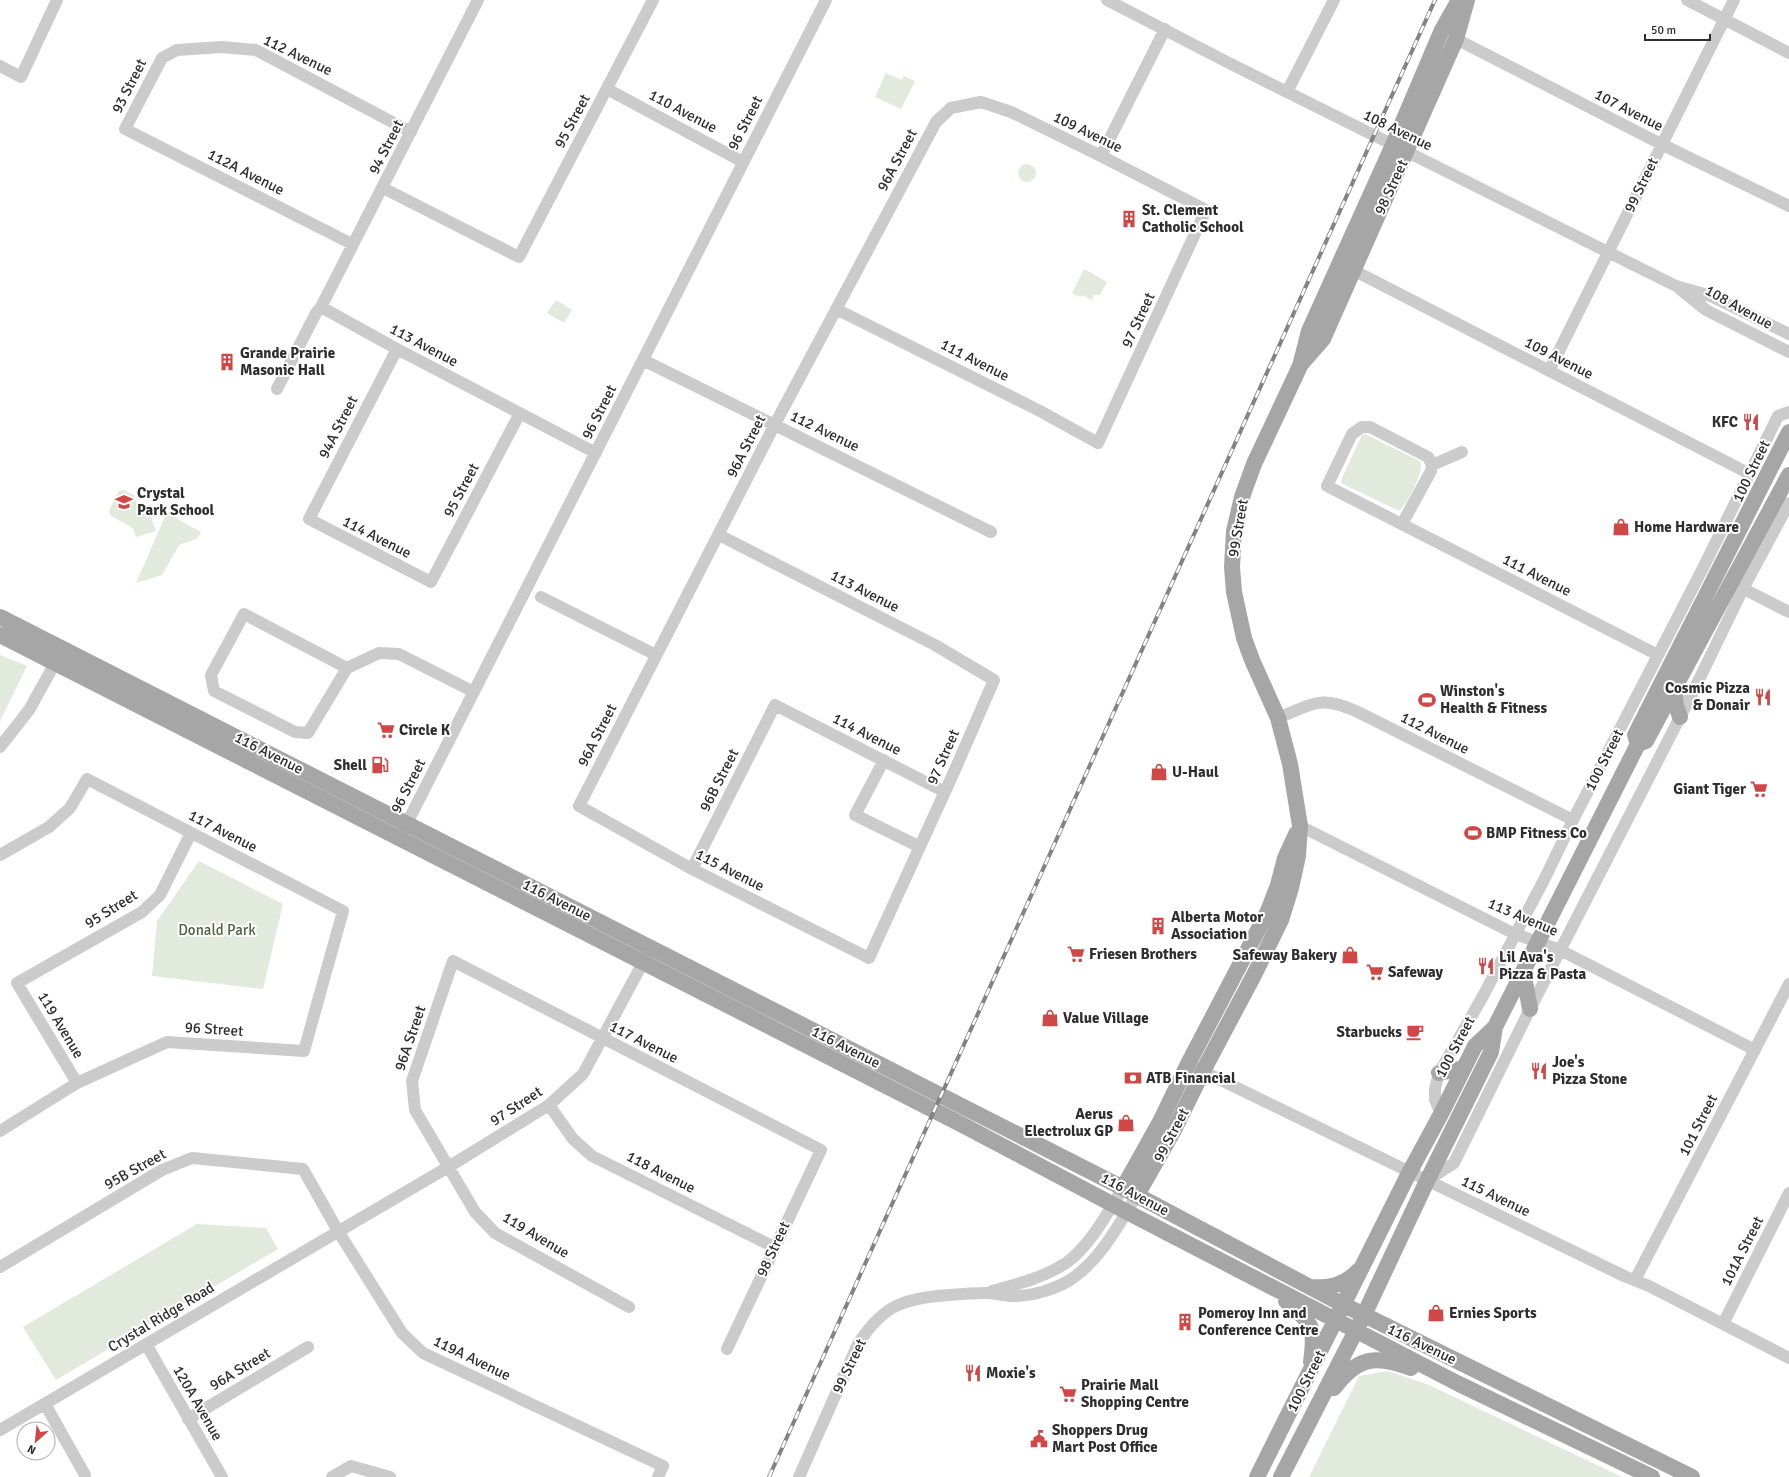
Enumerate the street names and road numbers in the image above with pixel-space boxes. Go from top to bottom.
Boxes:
street label: 112 Avenue [261,31,335,79]
street label: 93 Street [108,56,150,116]
street label: 107 Avenue [1592,85,1666,135]
street label: 110 Avenue [646,86,720,136]
street label: 95 Street [550,91,594,151]
street label: 96 Street [724,93,766,153]
street label: 108 Avenue [1361,106,1435,154]
street label: 109 Avenue [1051,108,1125,156]
street label: 94 Street [365,117,407,177]
street label: 96A Street [873,126,921,194]
street label: 112A Avenue [205,145,287,199]
street label: 99 Street [1620,155,1662,215]
street label: 98 Street [1370,157,1412,217]
street label: 108 Avenue [1702,281,1776,333]
street label: 97 Street [1117,290,1159,350]
street label: 113 Avenue [387,320,461,370]
street label: 109 Avenue [1522,333,1596,383]
street label: 111 Avenue [938,335,1012,385]
street label: 96 Street [578,382,620,442]
street label: 94A Street [315,393,361,461]
street label: 112 Avenue [788,407,862,455]
street label: 96A Street [723,412,769,480]
street label: 100 Street [1728,437,1774,505]
street label: 95 Street [439,460,483,520]
street label: 99 Street [1224,498,1252,558]
street label: 114 Avenue [340,512,414,562]
street label: 111 Avenue [1500,550,1574,600]
street label: 113 Avenue [828,566,902,616]
street label: 96A Street [574,701,620,769]
street label: 112 Avenue [1398,708,1472,758]
street label: 114 Avenue [830,709,904,759]
street label: 100 Street [1581,726,1627,794]
street label: 97 Street [923,727,963,787]
street label: 116 Avenue [232,728,306,778]
street label: 96B Street [696,746,742,814]
street label: 96 Street [387,756,429,816]
street label: 117 Avenue [186,806,260,856]
street label: 115 Avenue [693,845,767,895]
street label: 116 Avenue [520,875,594,925]
street label: 95 Street [81,886,141,932]
street label: 113 Avenue [1485,894,1561,940]
street label: 119 Avenue [34,988,88,1062]
street label: 96A Street [390,1003,430,1073]
street label: 100 Street [1431,1013,1479,1081]
street label: 117 Avenue [607,1017,681,1067]
street label: 96 Street [184,1018,244,1040]
street label: 116 Avenue [809,1022,883,1072]
street label: 97 Street [487,1082,545,1130]
street label: 101 Street [1675,1091,1721,1159]
street label: 99 Street [1149,1105,1193,1165]
street label: 95B Street [101,1145,169,1193]
street label: 118 Avenue [624,1147,698,1197]
street label: 116 Avenue [1098,1169,1172,1219]
street label: 115 Avenue [1459,1172,1533,1220]
street label: 119 Avenue [499,1208,573,1262]
street label: 101A Street [1717,1213,1767,1289]
street label: 98 Street [752,1219,794,1279]
street label: Crystal Ridge Road [105,1278,218,1356]
street label: 116 Avenue [1385,1320,1459,1368]
street label: 119A Avenue [430,1332,514,1384]
street label: 99 Street [828,1336,870,1396]
street label: 96A Street [206,1344,274,1394]
street label: 100 Street [1283,1347,1329,1415]
street label: 120A Avenue [169,1362,227,1444]

